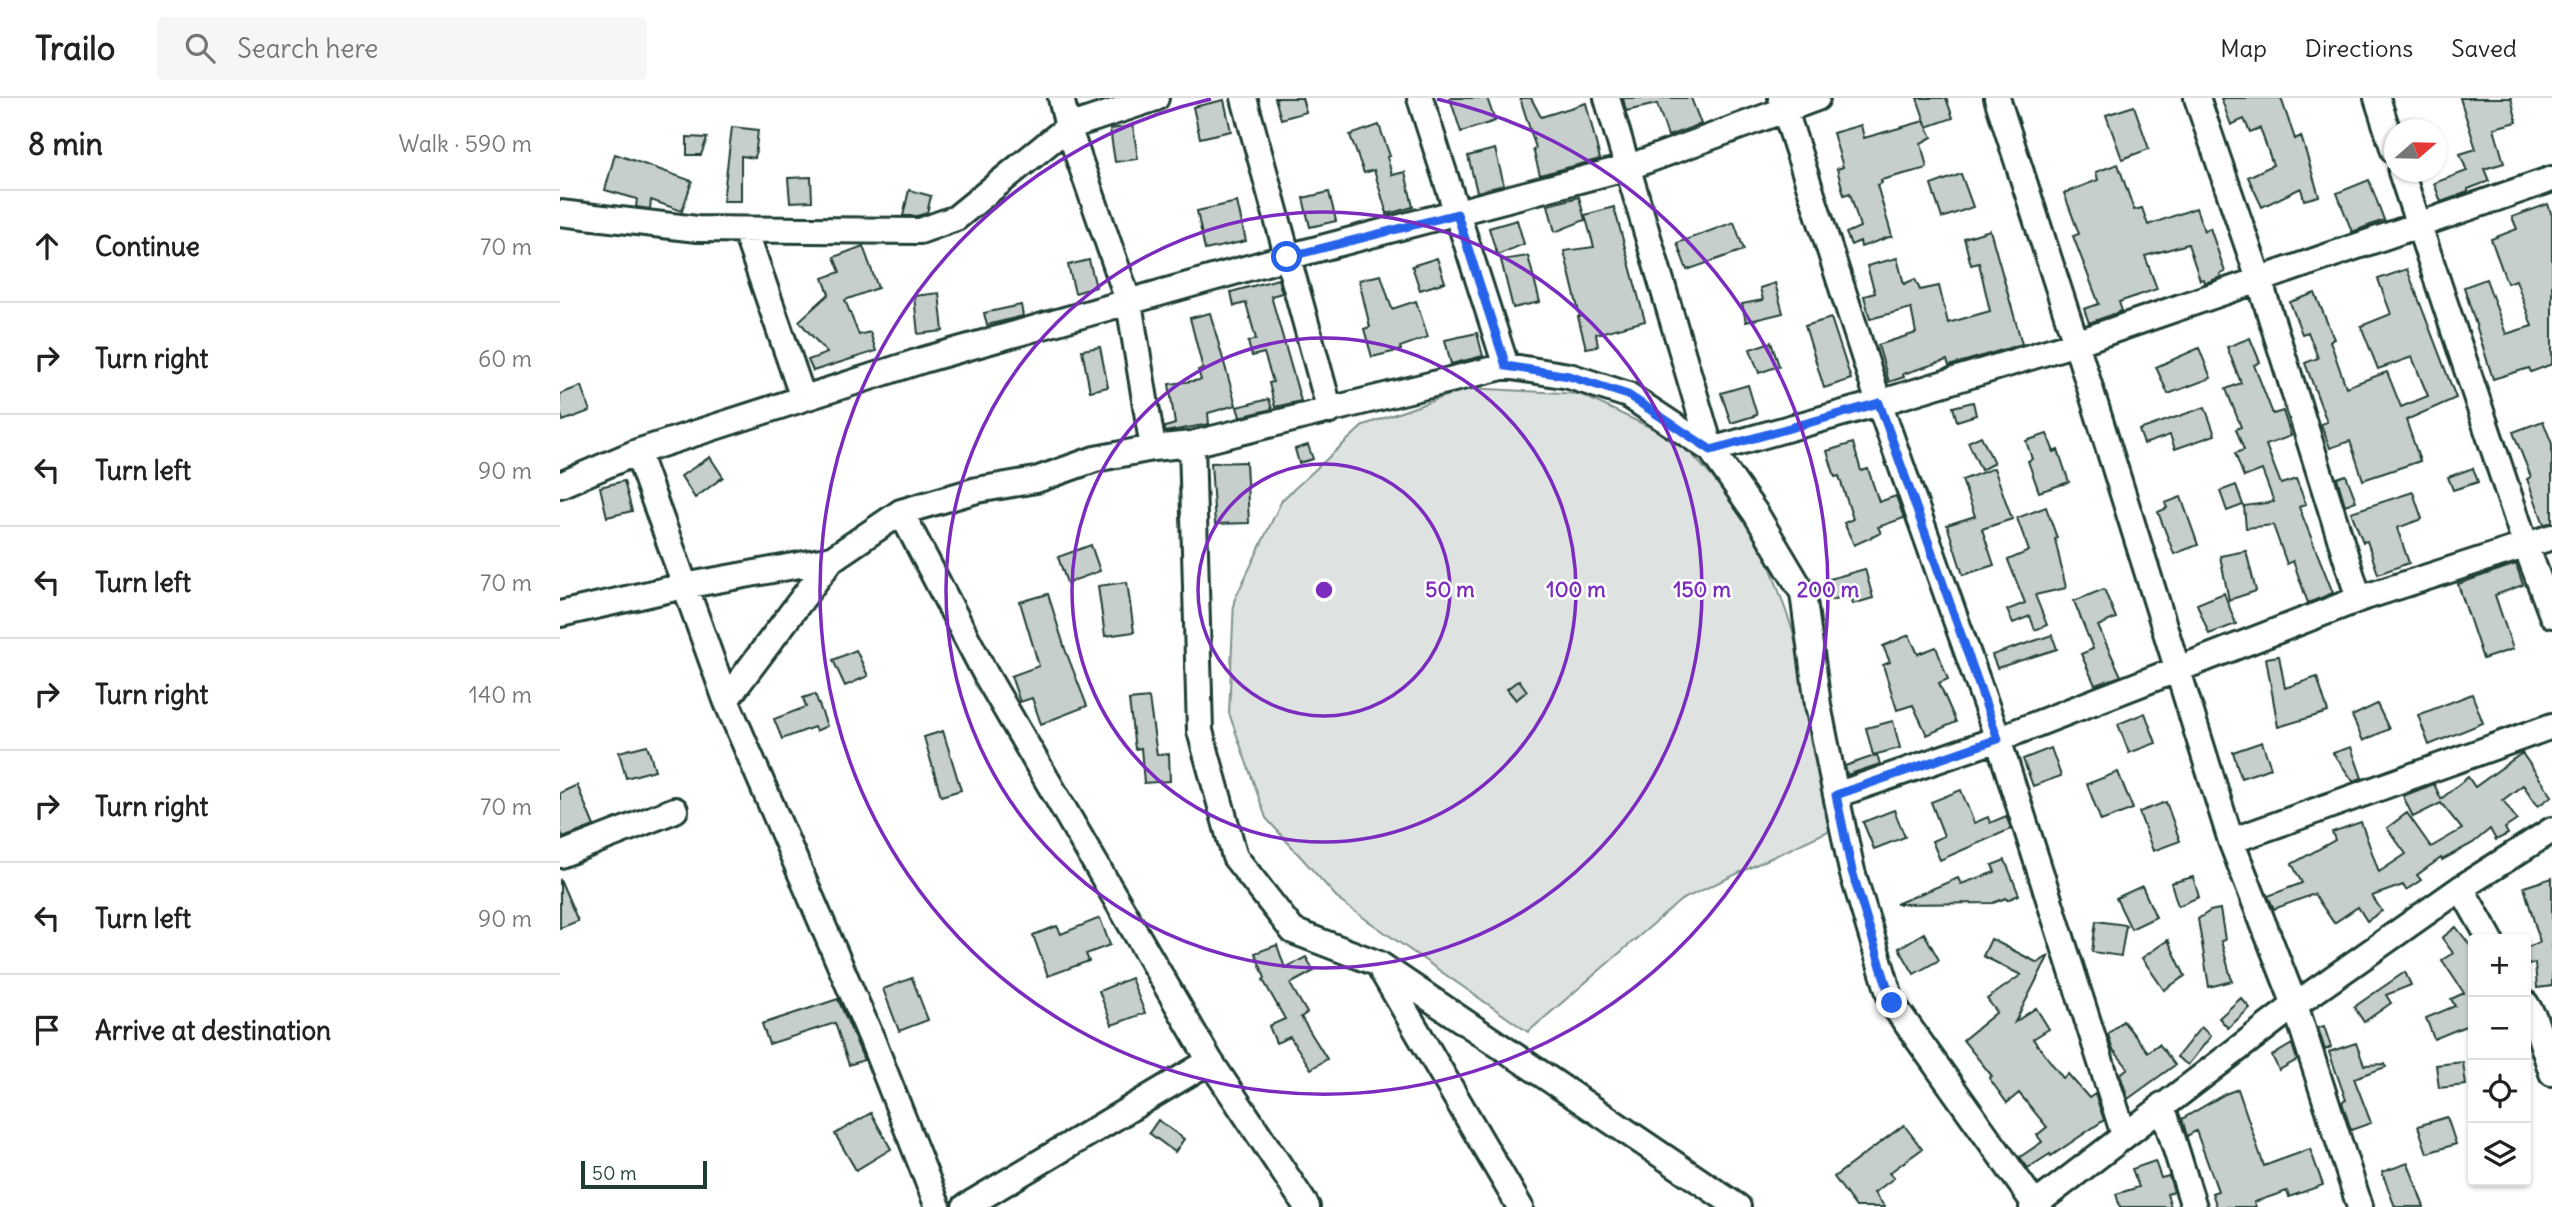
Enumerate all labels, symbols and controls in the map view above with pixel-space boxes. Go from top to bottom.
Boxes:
search box [157,17,647,80]
text: Trailo [35,27,115,69]
icon: search [181,29,219,67]
text: Search here [237,32,378,65]
text: Map [2220,33,2267,63]
text: Directions [2305,33,2413,63]
text: Saved [2451,33,2517,63]
north arrow [2384,119,2447,182]
text: 8 min [28,125,103,163]
text: Walk · 590 m [399,129,532,158]
icon: ahead [28,227,66,265]
text: Continue [95,230,200,263]
text: 70 m [480,232,532,261]
route start [1271,241,1302,272]
icon: right [28,339,66,377]
text: Turn right [95,342,208,375]
text: 60 m [478,344,532,373]
icon: left [28,451,66,489]
text: Turn left [95,454,191,487]
text: 90 m [478,456,532,485]
icon: left [28,563,66,601]
text: Turn left [95,566,191,599]
text: 70 m [480,568,532,597]
text: 50 m [1425,576,1475,603]
text: 100 m [1546,576,1606,603]
text: 150 m [1673,576,1731,603]
text: 200 m [1797,576,1860,603]
centre of rings [1312,578,1336,602]
icon: right [28,675,66,713]
text: Turn right [95,678,208,711]
text: 140 m [469,680,532,709]
icon: right [28,787,66,825]
text: Turn right [95,790,208,823]
text: 70 m [480,792,532,821]
icon: left [28,899,66,937]
text: Turn left [95,902,191,935]
text: 90 m [478,904,532,933]
map controls [2468,934,2531,1186]
button: + [2468,934,2531,997]
route end [1876,987,1907,1018]
button: − [2468,997,2531,1060]
icon: arrive [28,1011,66,1049]
text: Arrive at destination [95,1014,331,1047]
button: locate [2468,1060,2531,1123]
button: layers [2468,1123,2531,1186]
scale bar [581,1158,707,1190]
text: 50 m [592,1161,637,1185]

